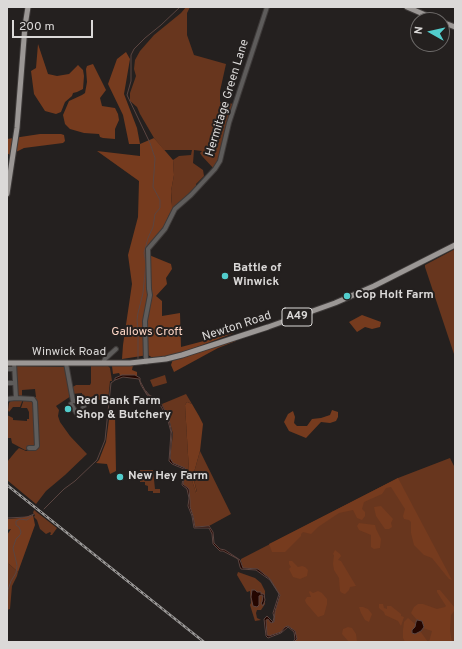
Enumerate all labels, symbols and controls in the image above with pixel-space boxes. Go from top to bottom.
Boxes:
scale bar [14,12,95,38]
north arrow [410,12,450,52]
text: 200 m [19,19,55,35]
text: N [412,26,427,35]
street label: Hermitage Green Lane [203,38,253,158]
place label: Battle of Winwick [233,262,281,290]
marker: Battle of Winwick [220,271,230,281]
place label: Cop Holt Farm [355,289,434,303]
marker: Cop Holt Farm [342,291,352,301]
road number: A49 [282,308,312,326]
street label: Newton Road [201,309,273,345]
park label: Gallows Croft [111,326,183,340]
street label: Winwick Road [32,346,106,360]
place label: Red Bank Farm Shop & Butchery [76,395,171,423]
marker: Red Bank Farm Shop & Butchery [63,404,73,414]
place label: New Hey Farm [128,470,208,484]
marker: New Hey Farm [115,472,125,482]

